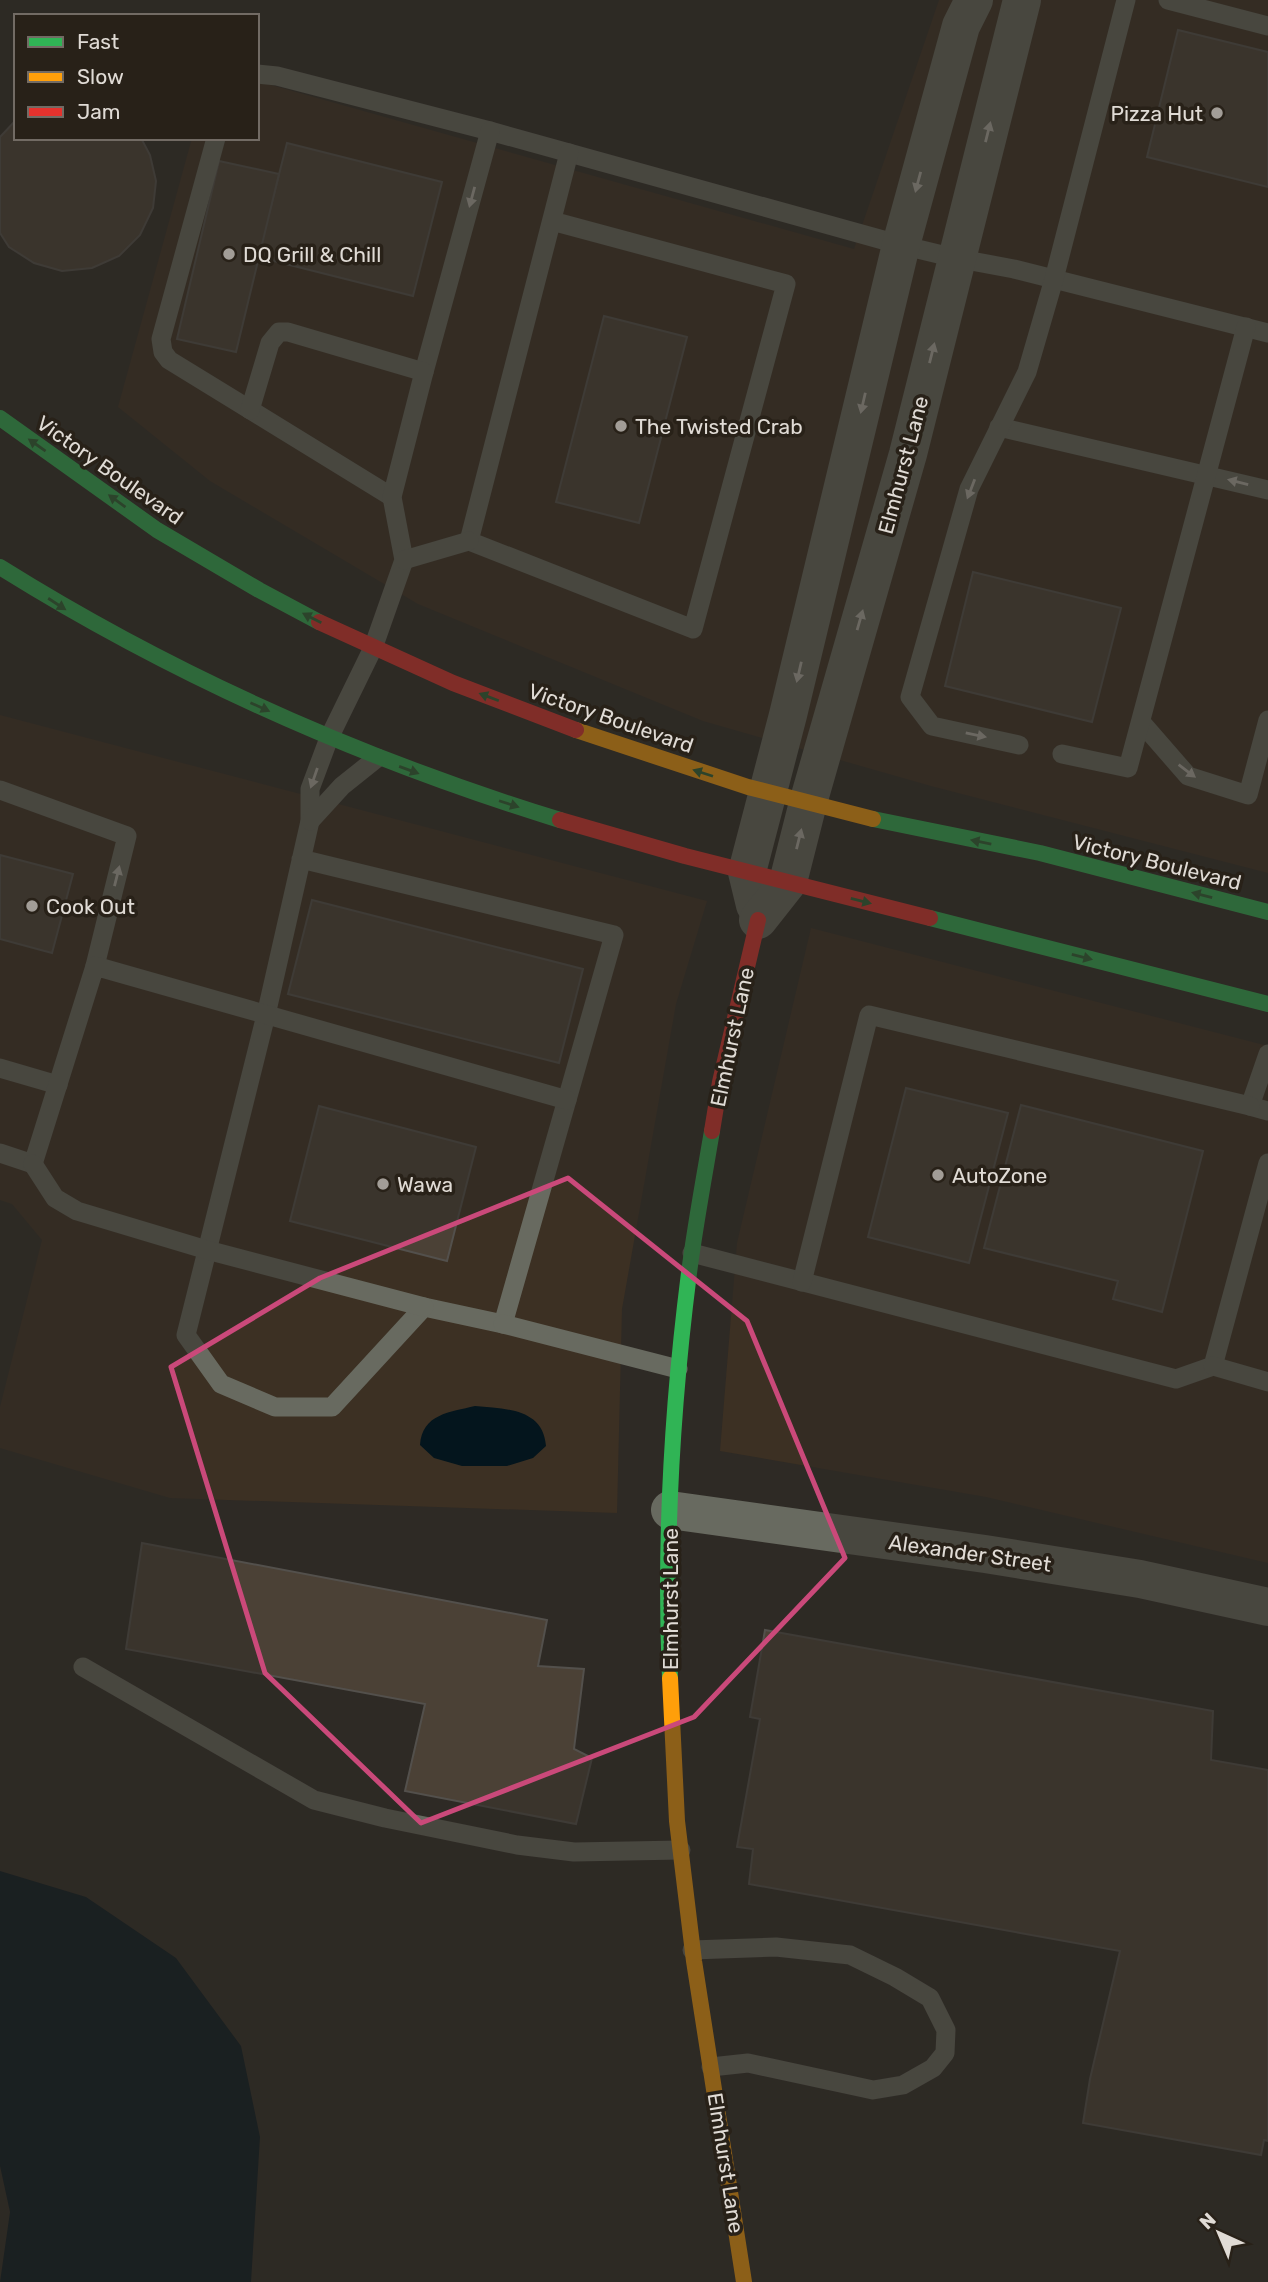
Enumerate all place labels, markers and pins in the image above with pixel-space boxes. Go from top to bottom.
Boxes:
place label: Pizza Hut [1110,101,1203,126]
marker: Pizza Hut [1209,105,1225,121]
place label: DQ Grill & Chill [243,242,381,267]
marker: DQ Grill & Chill [221,246,237,262]
place label: The Twisted Crab [635,414,803,439]
marker: The Twisted Crab [613,418,629,434]
place label: Cook Out [46,894,135,919]
marker: Cook Out [24,898,40,914]
place label: AutoZone [952,1163,1047,1188]
marker: AutoZone [930,1167,946,1183]
place label: Wawa [397,1172,453,1197]
marker: Wawa [375,1176,391,1192]

